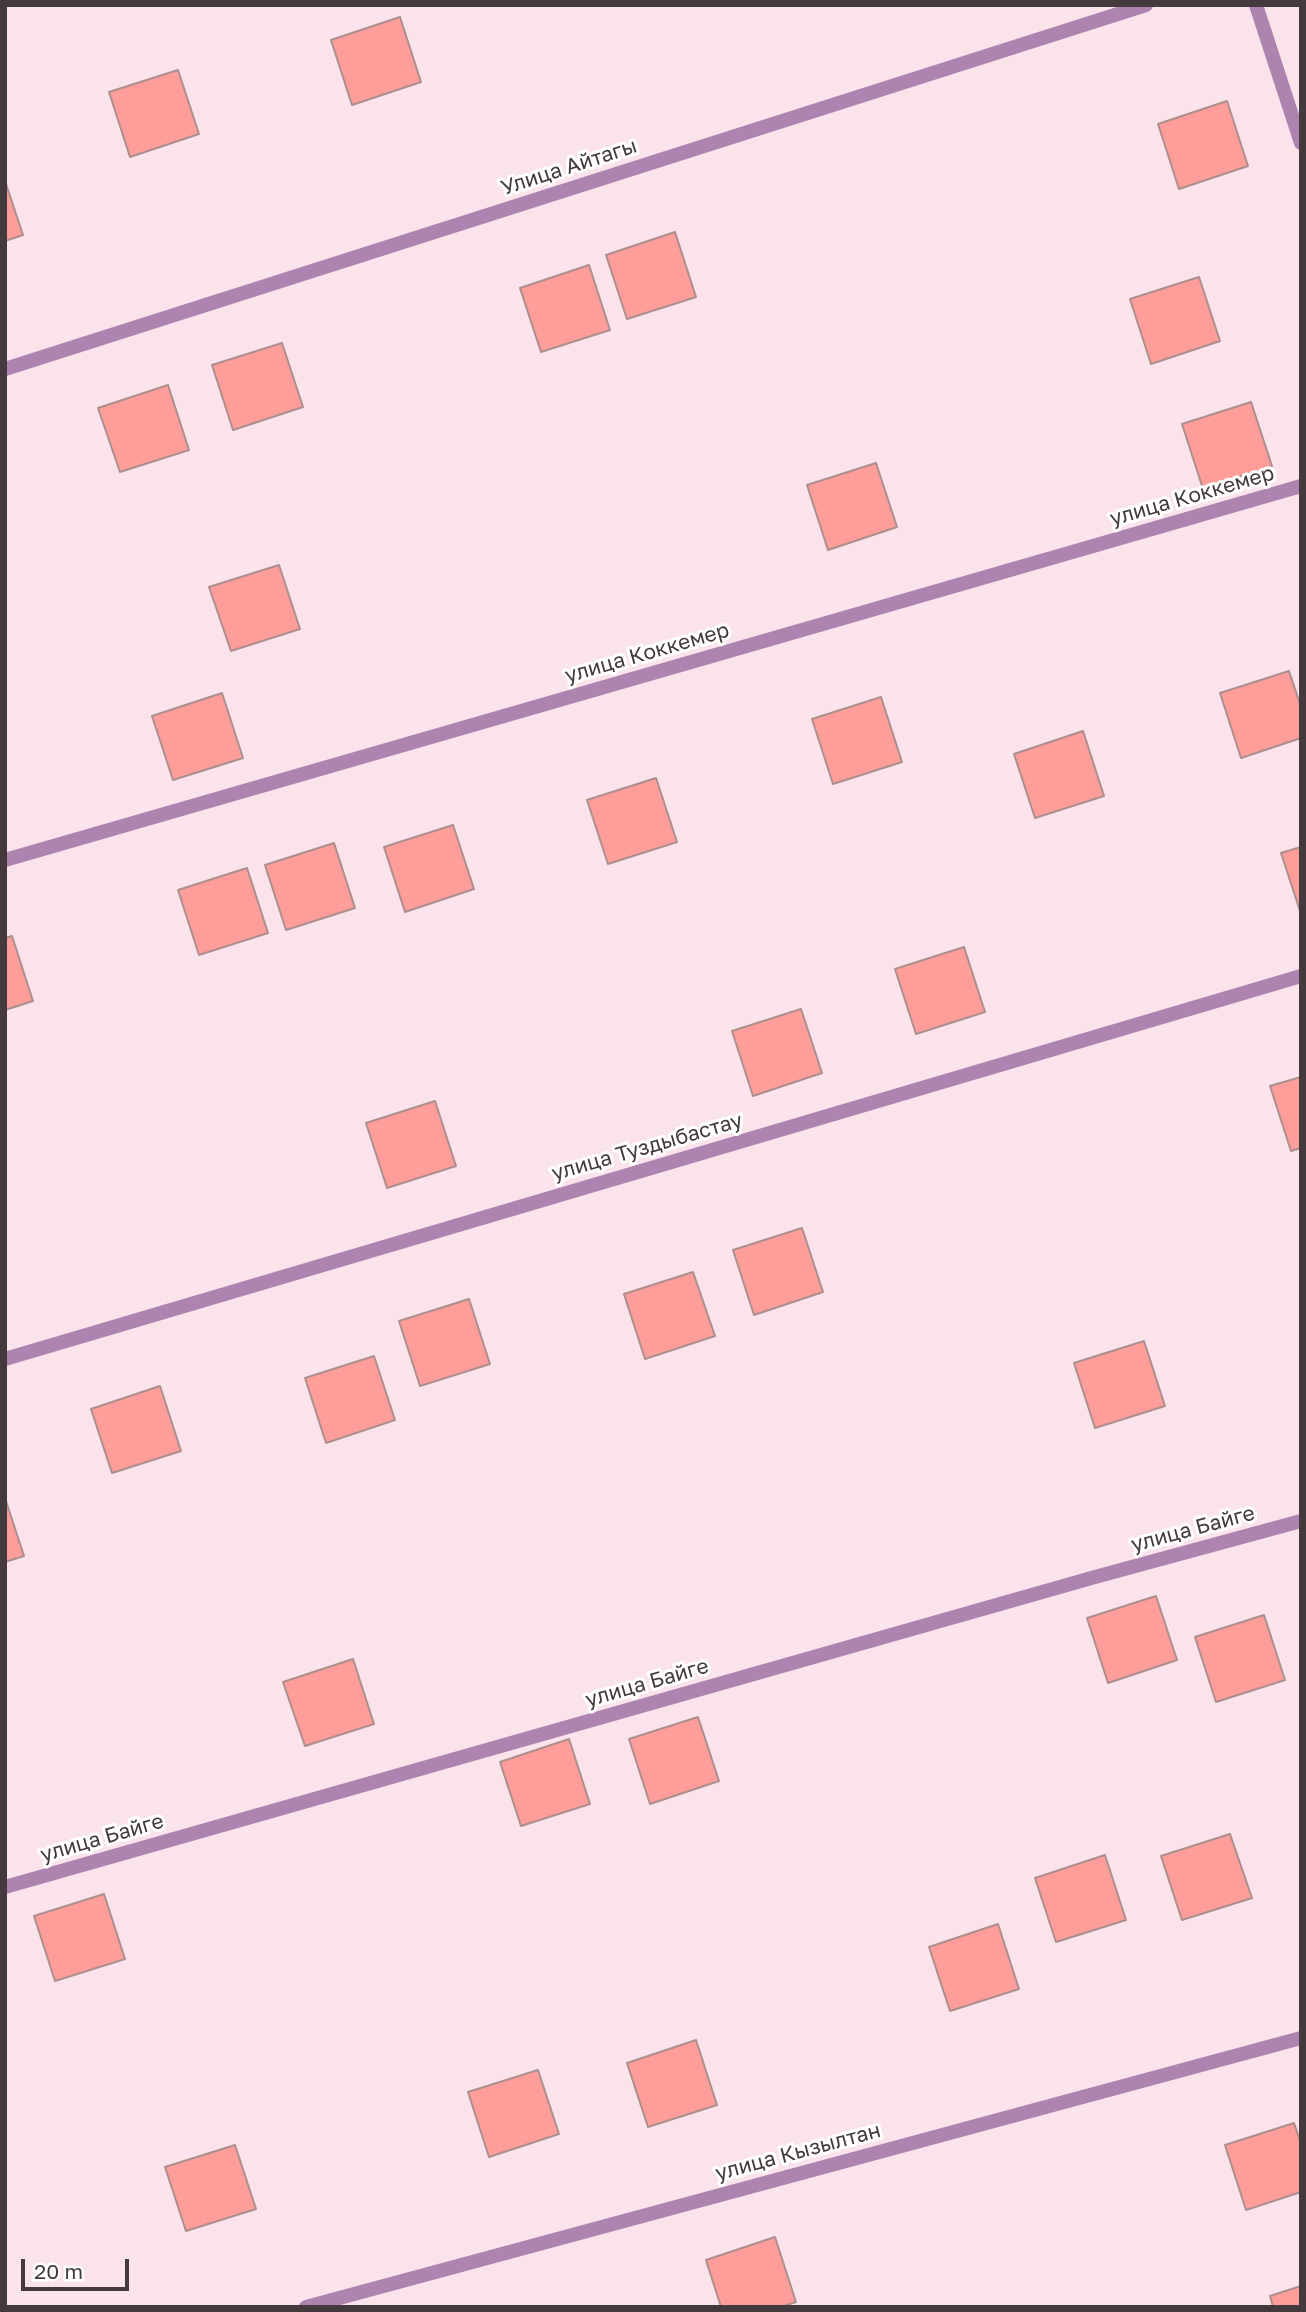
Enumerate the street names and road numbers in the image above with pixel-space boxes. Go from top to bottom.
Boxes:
street label: Улица Айтагы [498,133,640,201]
street label: улица Коккемер [1107,460,1277,532]
street label: улица Коккемер [562,617,732,689]
street label: улица Туздыбастау [549,1108,745,1186]
street label: улица Байге [1128,1500,1258,1558]
street label: улица Байге [582,1653,712,1713]
street label: улица Байге [37,1808,167,1868]
street label: улица Кызылтан [713,2118,883,2186]

